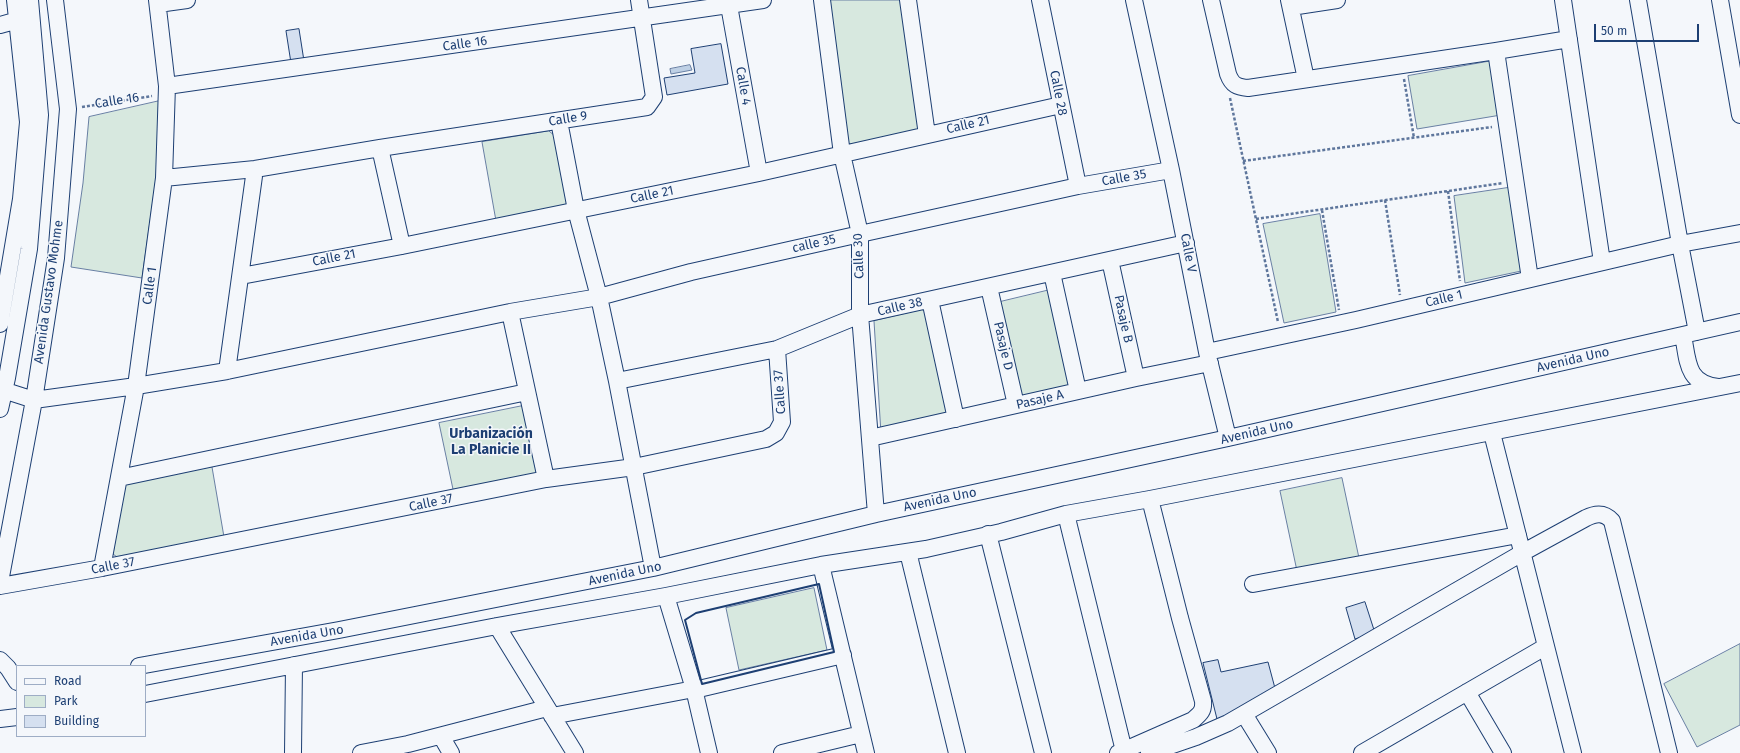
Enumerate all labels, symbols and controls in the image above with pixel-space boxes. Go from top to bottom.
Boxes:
scale bar [1596,16,1701,42]
text: 50 m [1601,24,1627,38]
street label: Calle 16 [442,33,488,55]
street label: Calle 4 [732,65,754,107]
street label: Calle 28 [1046,69,1070,117]
street label: Calle 16 [94,90,140,112]
street label: Calle 9 [548,108,588,130]
street label: Calle 21 [945,112,991,138]
street label: Calle 35 [1100,166,1148,190]
street label: Calle 21 [629,183,675,207]
street label: Avenida Gustavo Mohme [31,219,67,365]
street label: calle 35 [791,231,837,257]
street label: Calle V [1177,232,1199,274]
street label: Calle 30 [850,233,868,279]
street label: Calle 21 [311,246,357,270]
street label: Calle 1 [140,266,160,306]
street label: Calle 1 [1424,287,1464,311]
street label: Calle 38 [876,294,924,320]
street label: Pasaje B [1110,294,1136,344]
street label: Pasaje D [990,320,1016,372]
street label: Avenida Uno [1535,344,1611,376]
street label: Calle 37 [771,369,789,415]
street label: Pasaje A [1015,387,1065,413]
street label: Avenida Uno [1219,416,1295,448]
district label: Urbanización La Planicie II [449,426,533,458]
street label: Avenida Uno [902,485,978,515]
street label: Calle 37 [408,491,454,515]
street label: Calle 37 [90,554,136,578]
street label: Avenida Uno [587,559,663,589]
street label: Avenida Uno [269,622,345,650]
legend [16,665,146,737]
text: Road [54,674,82,688]
text: Park [54,694,78,708]
text: Building [54,714,99,728]

